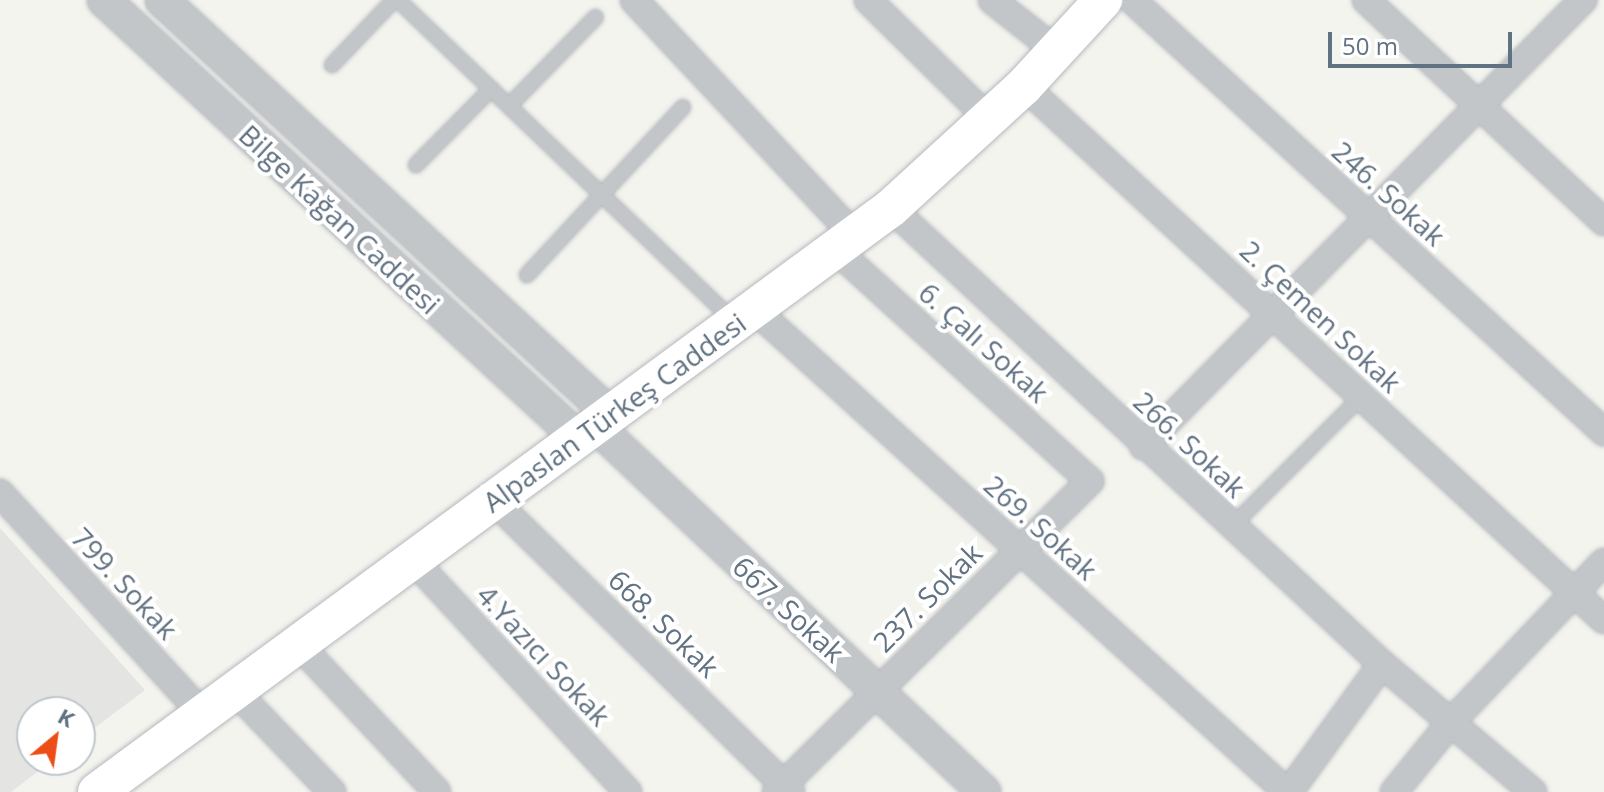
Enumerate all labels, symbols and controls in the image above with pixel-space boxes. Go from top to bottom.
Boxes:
scale bar [1332,16,1516,66]
text: 50 m [1342,29,1398,62]
street label: Bilge Kağan Caddesi [233,117,447,321]
street label: 246. Sokak [1326,134,1452,252]
street label: 2. Çemen Sokak [1234,233,1408,399]
street label: 6. Çalı Sokak [912,275,1056,409]
street label: Alpaslan Türkeş Caddesi [476,305,752,519]
street label: 266. Sokak [1127,384,1253,504]
street label: 269. Sokak [978,468,1104,586]
street label: 799. Sokak [65,520,185,646]
street label: 237. Sokak [866,536,988,658]
street label: 667. Sokak [726,549,852,669]
street label: 668. Sokak [602,562,726,684]
street label: 4.Yazıcı Sokak [470,578,618,732]
north arrow [16,696,96,776]
text: K [53,700,80,733]

